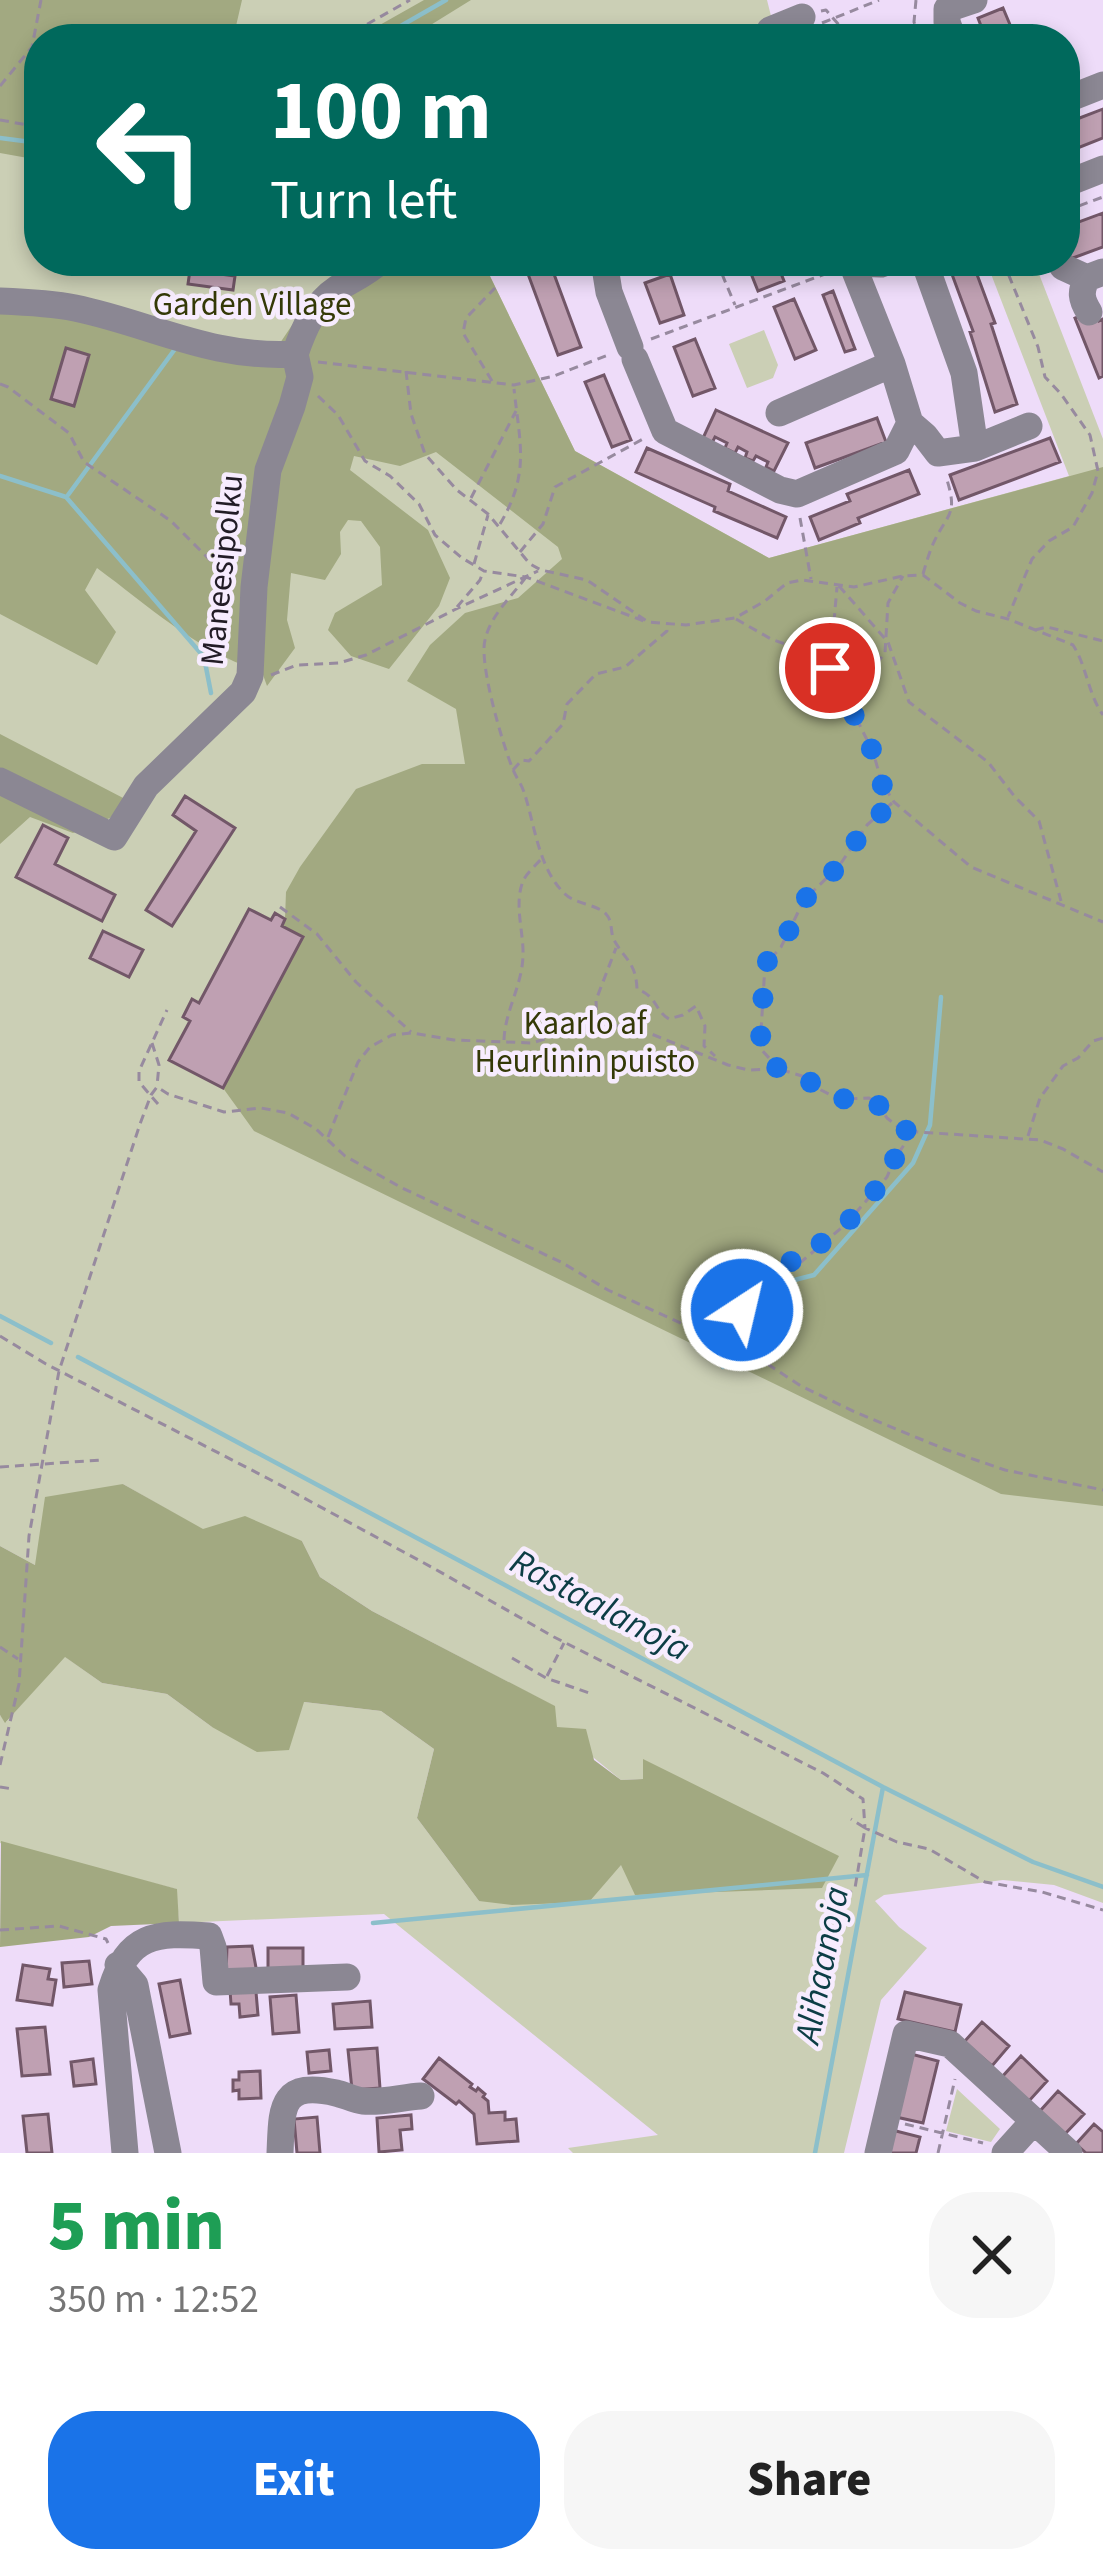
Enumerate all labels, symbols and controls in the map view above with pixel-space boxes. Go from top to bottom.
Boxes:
text: 100 m [270,52,492,172]
icon: left [72,72,228,228]
text: Turn left [270,163,457,240]
park label: Garden Village [153,281,351,328]
street label: Maneesipolku [189,472,255,668]
pin [779,617,881,719]
icon: arrive [797,635,863,701]
park label: Kaarlo af Heurlinin puisto [475,1000,695,1085]
position arrow [679,1247,805,1373]
water label: Rastaalanoja [501,1536,699,1674]
water label: Alihaanoja [781,1882,862,2050]
text: 5 min [48,2175,225,2278]
button: close [929,2192,1055,2318]
text: 350 m · 12:52 [48,2272,259,2328]
button: Exit [48,2411,540,2549]
button: Share [564,2411,1055,2549]

